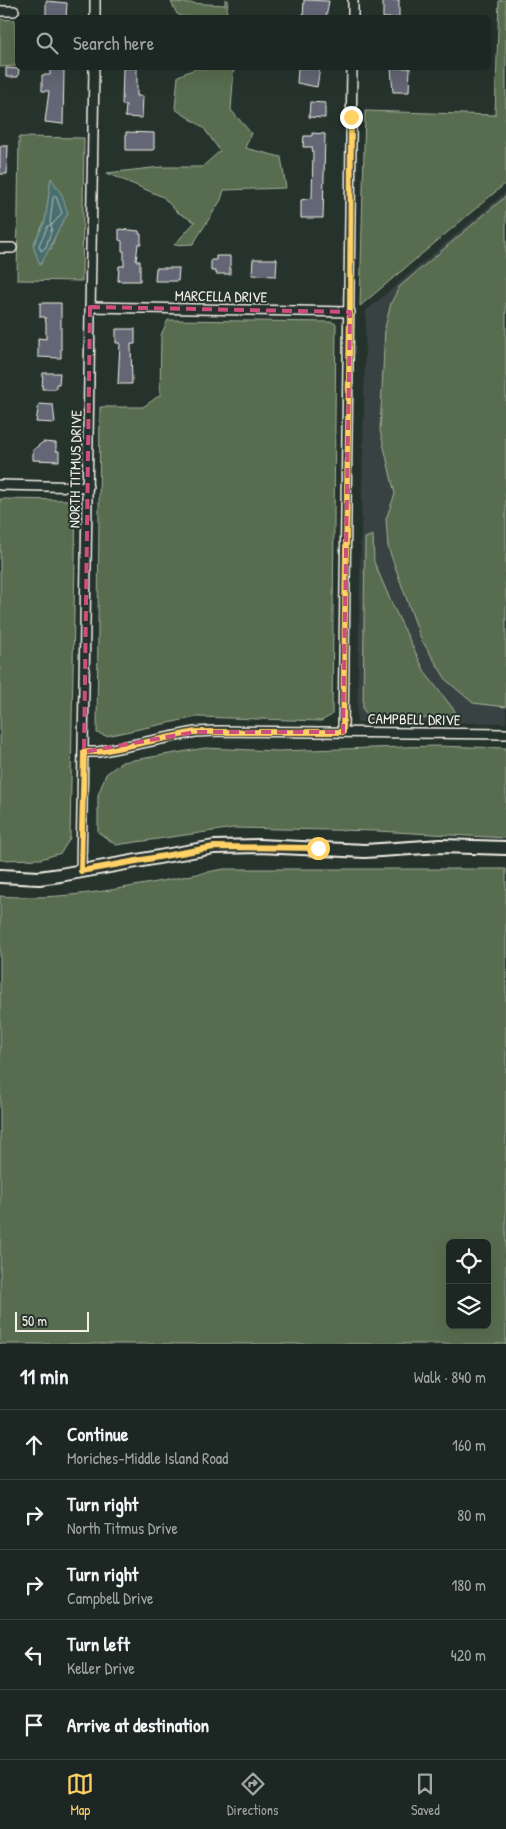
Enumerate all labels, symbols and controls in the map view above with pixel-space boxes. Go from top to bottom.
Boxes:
search box [15,15,491,70]
icon: search [33,29,61,57]
text: Search here [73,30,154,56]
route end [340,106,363,129]
street label: MARCELLA DRIVE [175,285,268,307]
street label: NORTH TITMUS DRIVE [63,409,87,528]
street label: CAMPBELL DRIVE [367,708,461,730]
route start [307,837,330,860]
map controls [446,1239,491,1329]
button: locate [446,1239,491,1284]
button: layers [446,1284,491,1329]
scale bar [15,1309,89,1332]
text: 50 m [22,1311,47,1330]
text: 11 min [20,1362,69,1391]
text: Walk · 840 m [414,1366,486,1388]
text: Continue [67,1421,128,1447]
icon: ahead [20,1431,48,1459]
text: 160 m [452,1434,486,1456]
text: Moriches-Middle Island Road [67,1447,228,1469]
text: Turn right [67,1491,138,1517]
icon: right [20,1501,48,1529]
text: 80 m [457,1504,486,1526]
text: North Titmus Drive [67,1517,178,1539]
text: Turn right [67,1561,138,1587]
icon: right [20,1571,48,1599]
text: 180 m [452,1574,486,1596]
text: Campbell Drive [67,1587,153,1609]
text: Turn left [67,1631,130,1657]
icon: left [20,1641,48,1669]
text: 420 m [451,1644,486,1666]
text: Keller Drive [67,1657,135,1679]
icon: arrive [20,1711,48,1739]
text: Arrive at destination [67,1712,209,1738]
tab: Map [66,1770,94,1819]
tab: Directions [227,1770,278,1819]
tab: Saved [411,1770,440,1819]

